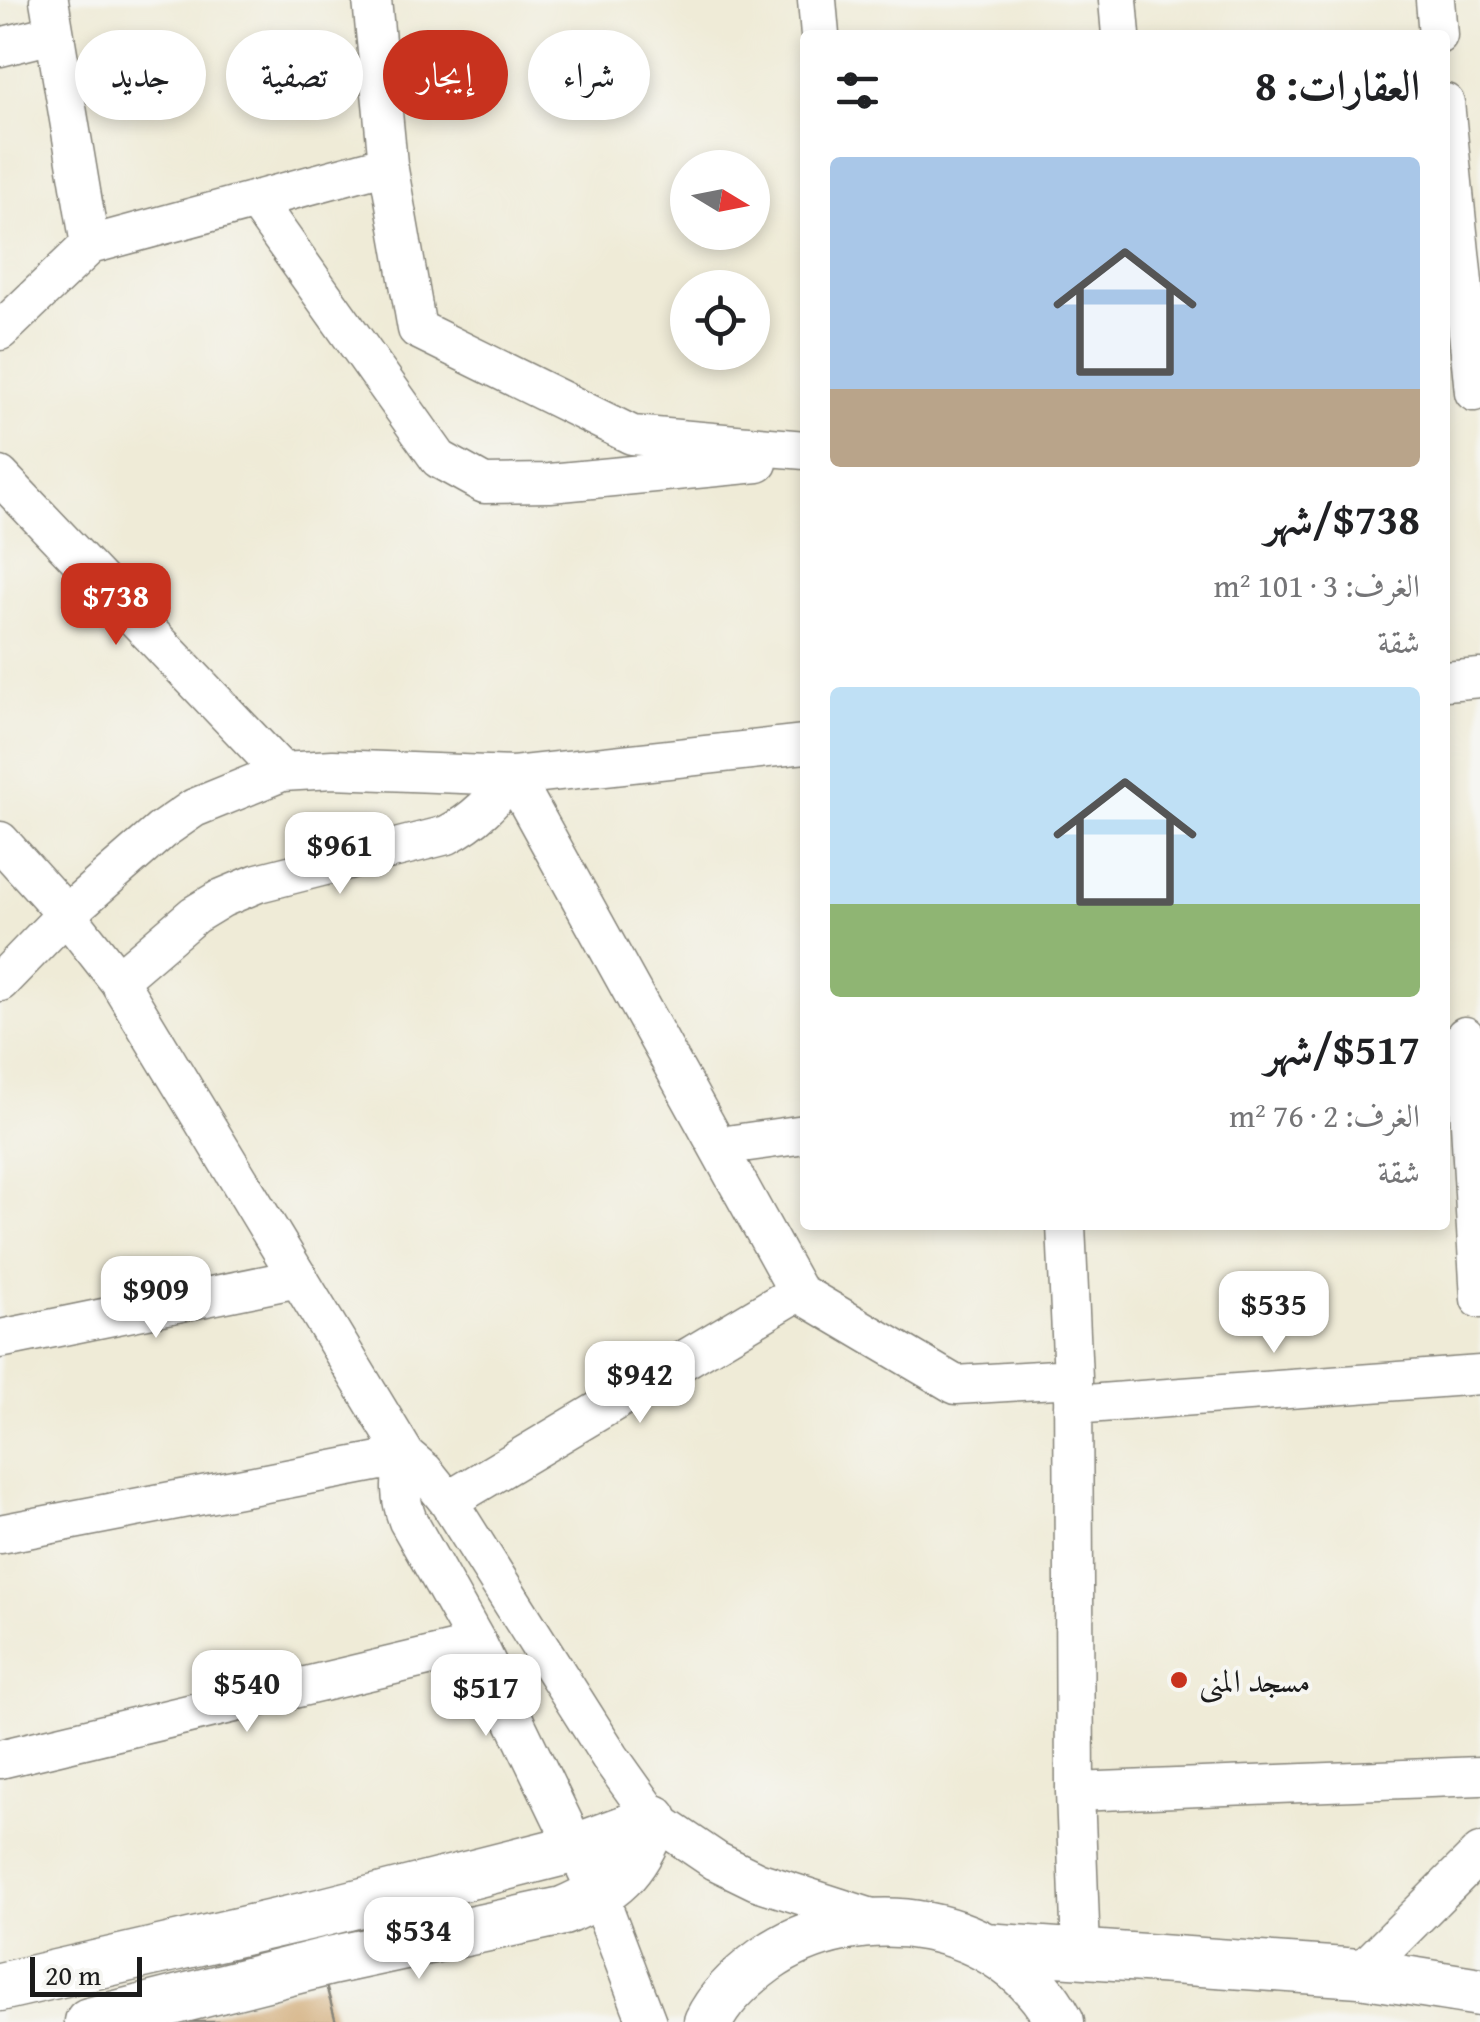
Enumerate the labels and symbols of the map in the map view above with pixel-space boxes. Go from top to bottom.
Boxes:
north arrow [670,150,770,250]
pin: $738 [57,563,175,648]
pin: $961 [281,812,399,897]
pin: $909 [97,1256,215,1341]
pin: $535 [1215,1271,1333,1356]
pin: $942 [581,1341,699,1426]
pin: $540 [188,1650,306,1735]
pin: $517 [427,1654,545,1739]
place label: مسجد المنى [1199,1657,1310,1704]
marker: مسجد المنى [1168,1669,1190,1691]
pin: $534 [360,1897,478,1982]
scale bar [30,1952,142,1996]

